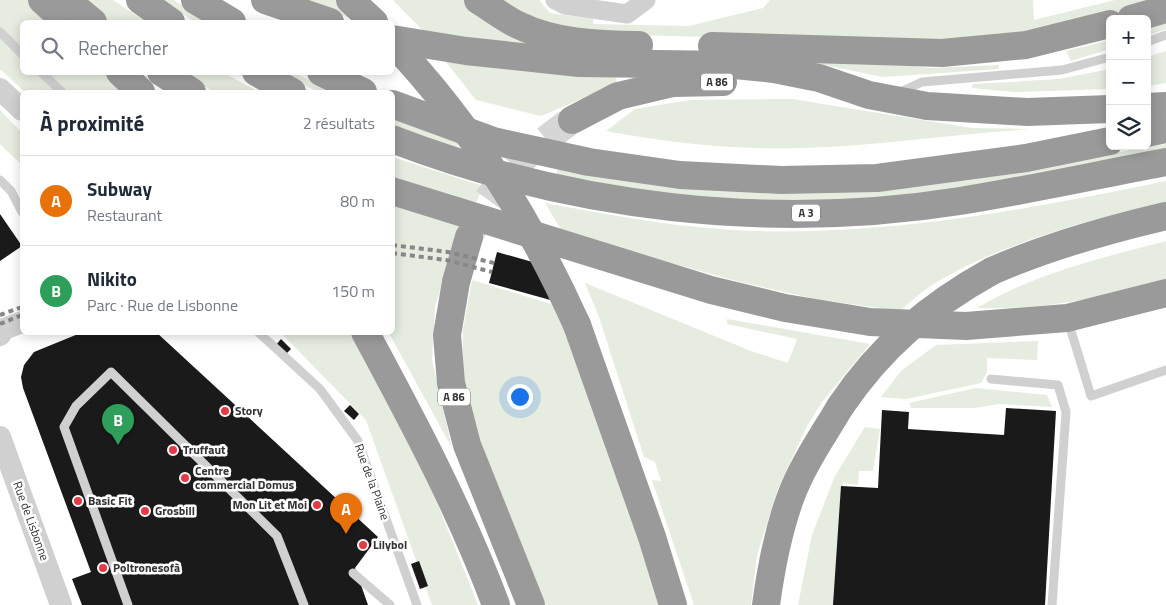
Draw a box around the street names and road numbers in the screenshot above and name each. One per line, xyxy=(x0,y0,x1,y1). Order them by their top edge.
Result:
road number: A 86 xyxy=(701,74,733,90)
road number: A 3 xyxy=(792,204,820,222)
road number: A 86 xyxy=(438,388,470,406)
street label: Rue de la Plaine xyxy=(350,441,395,523)
street label: Rue de Lisbonne xyxy=(8,479,55,563)

